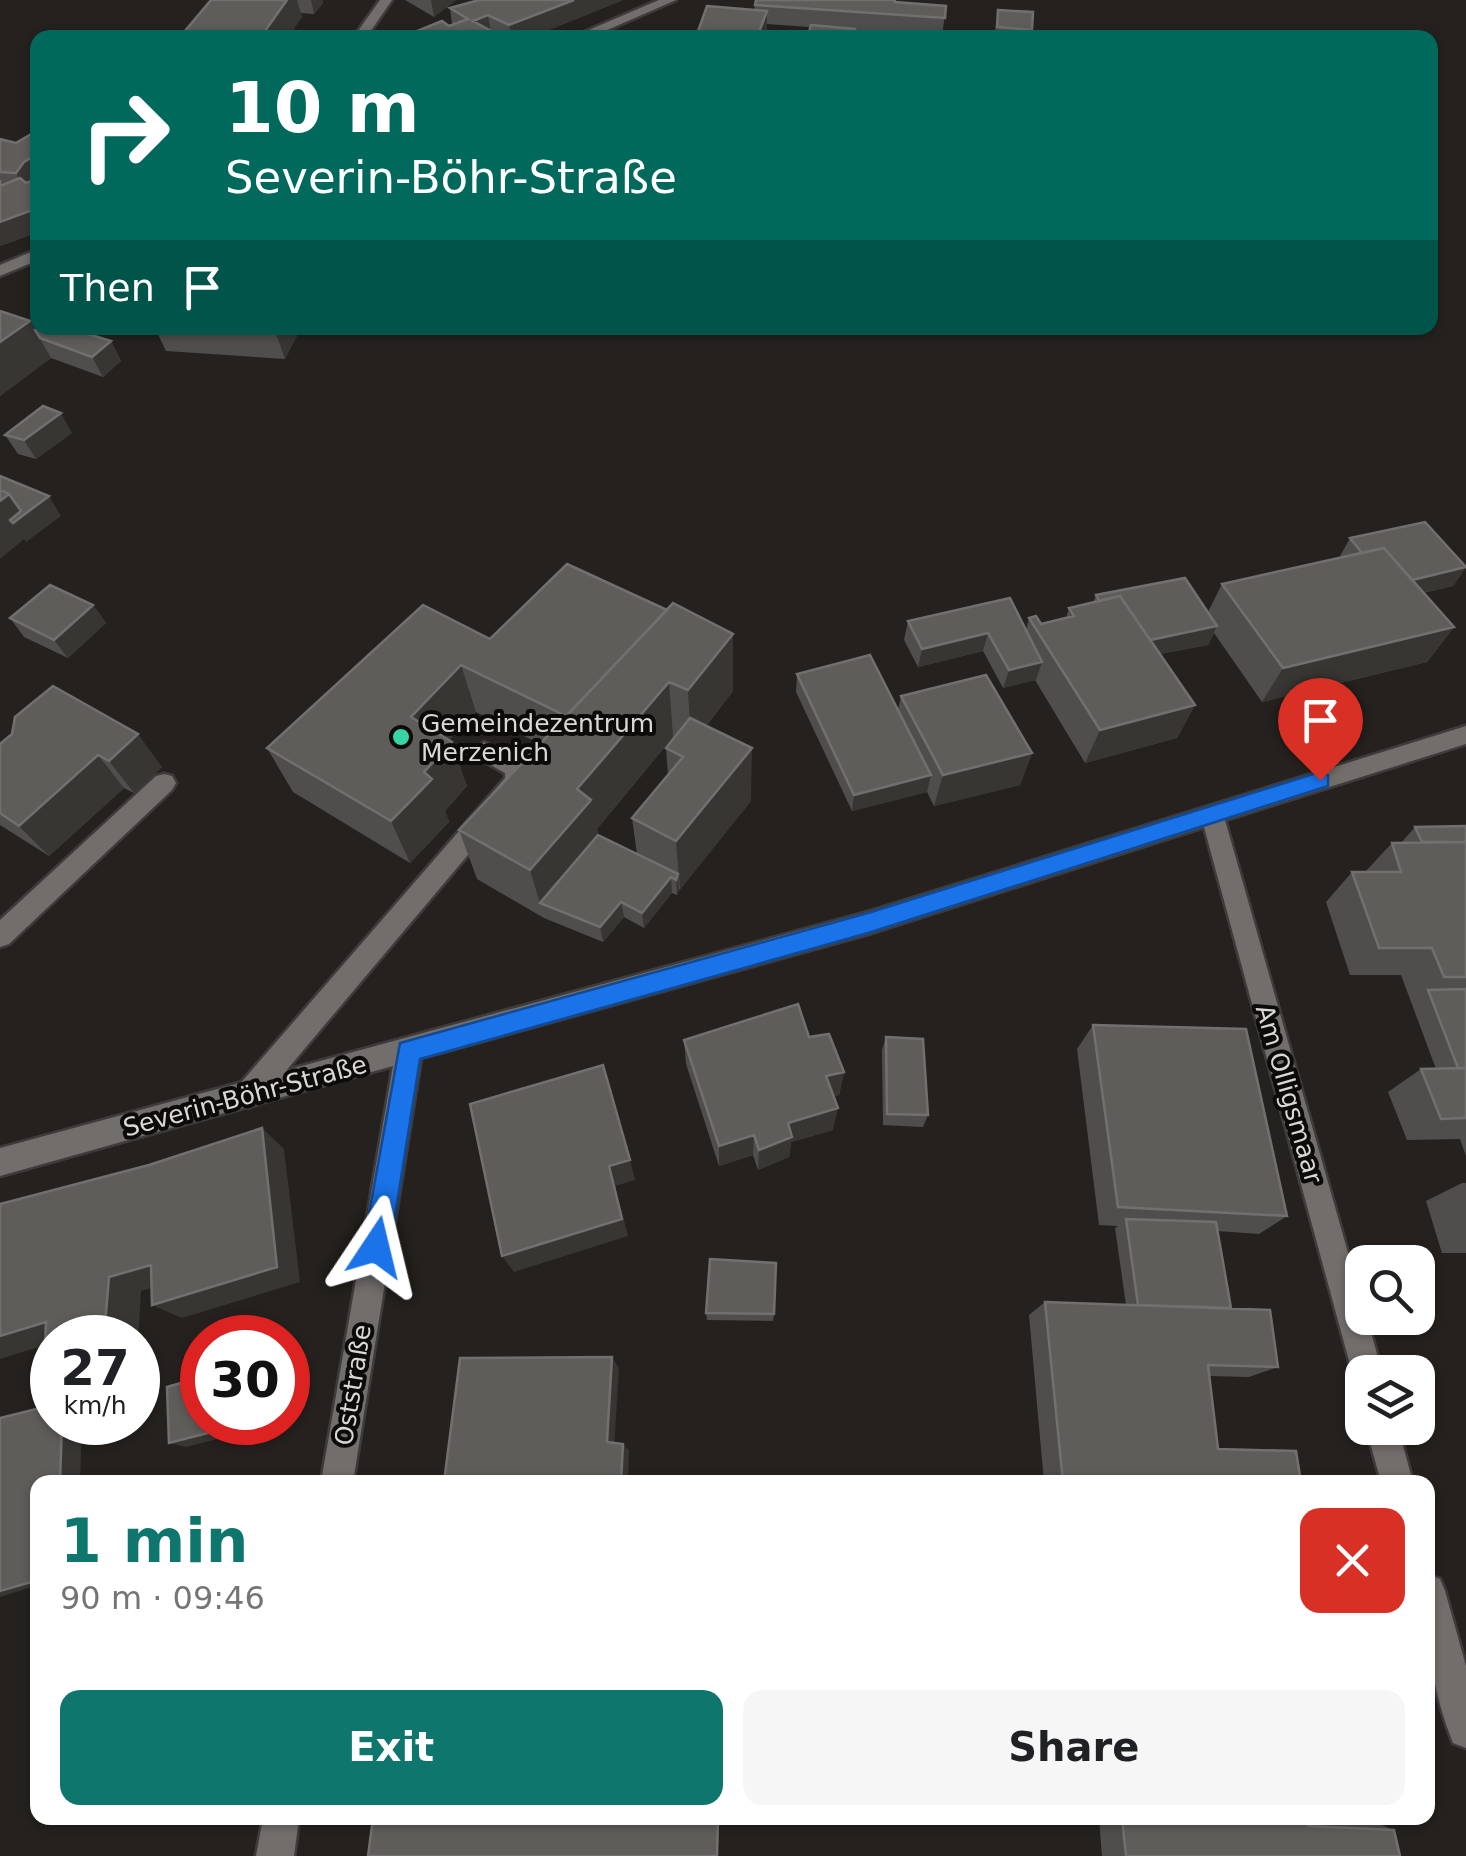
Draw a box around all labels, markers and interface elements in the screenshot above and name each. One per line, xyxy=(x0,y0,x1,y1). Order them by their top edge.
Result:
text: 10 m xyxy=(225,67,420,149)
icon: right xyxy=(60,70,190,200)
text: Severin-Böhr-Straße xyxy=(225,151,677,204)
icon: arrive xyxy=(175,260,230,315)
text: Then xyxy=(60,266,155,310)
pin xyxy=(1278,678,1363,781)
icon: arrive xyxy=(1293,693,1348,748)
place label: Gemeindezentrum Merzenich xyxy=(421,709,654,767)
marker: Gemeindezentrum Merzenich xyxy=(390,726,412,748)
street label: Am Olligsmaar xyxy=(1250,1002,1329,1187)
street label: Severin-Böhr-Straße xyxy=(120,1050,370,1142)
position arrow xyxy=(324,1195,428,1299)
map controls xyxy=(1345,1245,1435,1445)
button: search xyxy=(1345,1245,1435,1335)
speed limit sign: 30 xyxy=(180,1315,310,1445)
street label: Oststraße xyxy=(329,1322,377,1448)
text: 27 xyxy=(60,1339,130,1397)
button: layers xyxy=(1345,1355,1435,1445)
text: km/h xyxy=(63,1391,127,1420)
text: 1 min xyxy=(60,1506,248,1576)
button: close xyxy=(1300,1508,1405,1613)
text: 90 m · 09:46 xyxy=(60,1579,265,1617)
button: Exit xyxy=(60,1690,723,1805)
button: Share xyxy=(743,1690,1405,1805)

